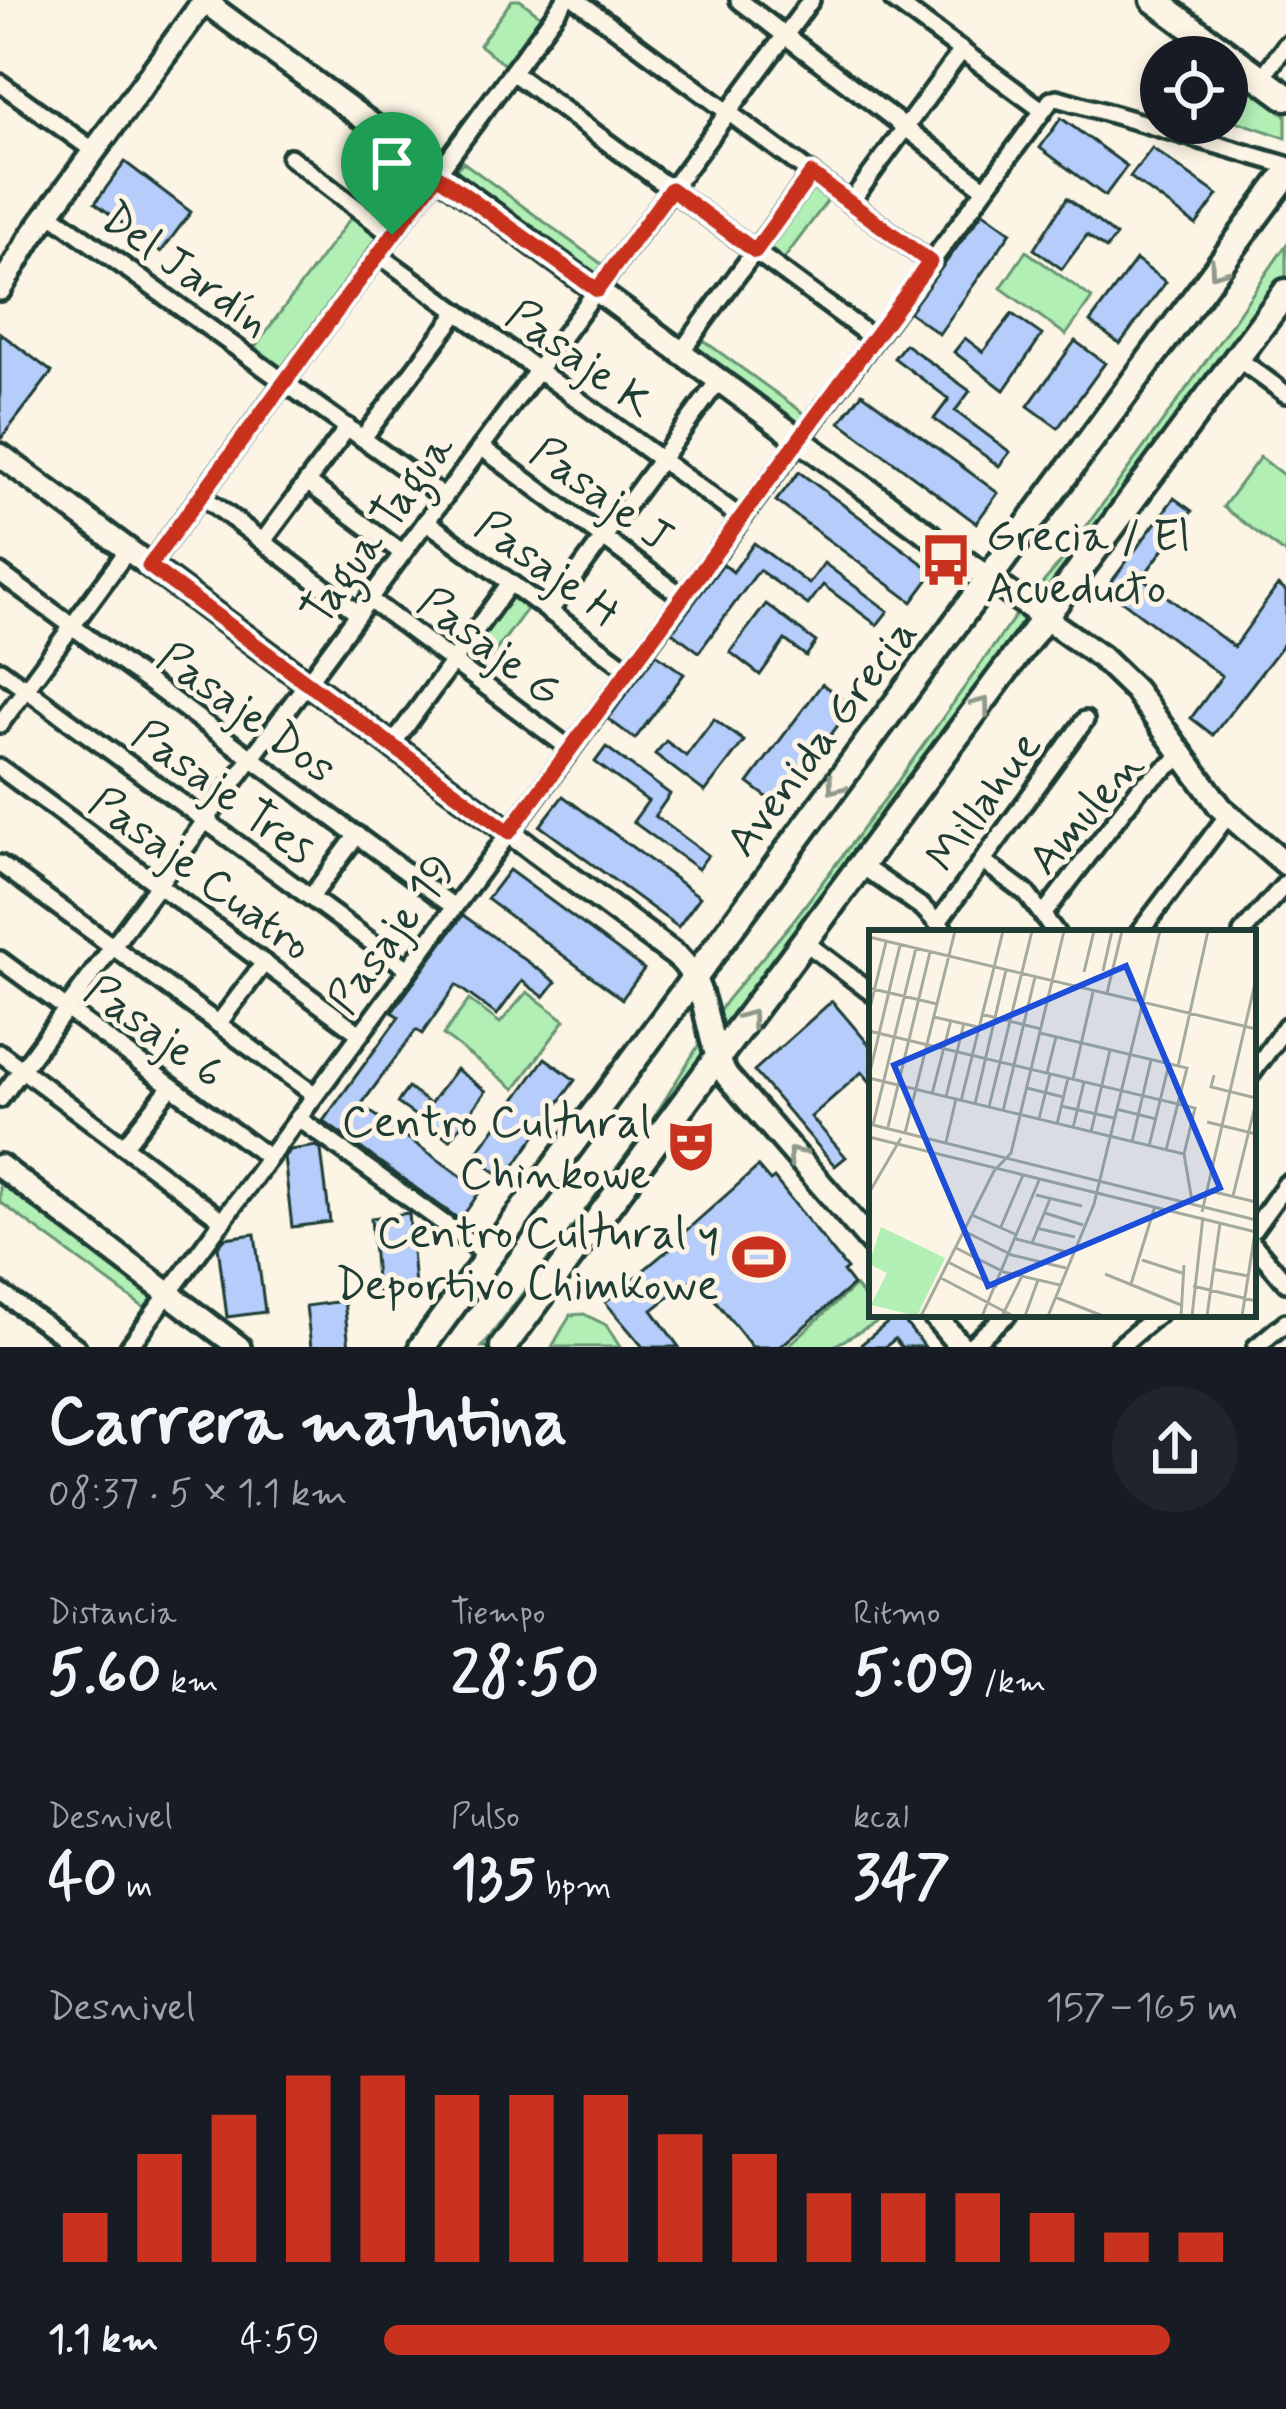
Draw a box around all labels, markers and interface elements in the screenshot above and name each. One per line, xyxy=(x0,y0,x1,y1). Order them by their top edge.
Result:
map controls xyxy=(1140,36,1248,144)
button: locate xyxy=(1140,36,1248,144)
pin xyxy=(341,112,443,235)
icon: arrive xyxy=(359,130,425,196)
street label: Del Jardín xyxy=(88,189,282,352)
one-way arrow xyxy=(1209,257,1231,278)
street label: Pasaje K xyxy=(493,286,665,433)
street label: Tagua Tagua xyxy=(289,421,474,641)
street label: Pasaje J xyxy=(518,424,684,568)
street label: Pasaje H xyxy=(462,497,631,643)
place label: Grecia / El Acueducto xyxy=(986,508,1190,619)
bus stop icon: Grecia / El Acueducto xyxy=(917,531,975,589)
street label: Pasaje G xyxy=(405,574,573,721)
street label: Avenida Grecia xyxy=(714,607,932,870)
street label: Pasaje Dos xyxy=(145,629,347,799)
one-way arrow xyxy=(968,697,989,719)
street label: Pasaje Tres xyxy=(120,707,326,879)
street label: Millahue xyxy=(914,720,1056,884)
street label: Amulen xyxy=(1016,738,1158,889)
one-way arrow xyxy=(828,773,850,794)
street label: Pasaje Cuatro xyxy=(77,774,323,976)
street label: Pasaje 19 xyxy=(315,843,471,1027)
inset map xyxy=(869,930,1256,1317)
street label: Pasaje 6 xyxy=(72,962,236,1104)
one-way arrow xyxy=(735,1010,757,1031)
place label: Centro Cultural Chinkowe xyxy=(342,1094,651,1205)
theatre icon: Centro Cultural Chinkowe xyxy=(662,1117,720,1175)
one-way arrow xyxy=(788,1147,809,1169)
place label: Centro Cultural y Deportivo Chimkowe xyxy=(336,1205,719,1316)
sports icon: Centro Cultural y Deportivo Chimkowe xyxy=(730,1228,788,1286)
text: Carrera matutina xyxy=(48,1381,568,1467)
button: share xyxy=(1112,1386,1238,1512)
text: 08:37 · 5 × 1.1 km xyxy=(48,1469,348,1520)
text: Distancia xyxy=(48,1592,177,1636)
text: Tiempo xyxy=(451,1592,546,1636)
text: Ritmo xyxy=(853,1592,940,1636)
text: 5.60 xyxy=(48,1636,162,1715)
text: 28:50 xyxy=(451,1636,599,1715)
text: 5:09 xyxy=(853,1636,975,1715)
text: km xyxy=(162,1661,219,1705)
text: /km xyxy=(975,1661,1046,1705)
text: Desnivel xyxy=(48,1796,173,1840)
text: Pulso xyxy=(451,1796,520,1840)
text: kcal xyxy=(853,1796,909,1840)
text: 40 xyxy=(48,1840,117,1919)
text: 135 xyxy=(451,1840,536,1919)
text: 347 xyxy=(853,1840,950,1919)
text: m xyxy=(117,1865,152,1909)
text: bpm xyxy=(536,1865,612,1909)
text: Desnivel xyxy=(48,1983,195,2034)
text: 157–165 m xyxy=(1046,1983,1238,2034)
text: 1.1 km xyxy=(48,2315,158,2366)
text: 4:59 xyxy=(240,2315,320,2366)

